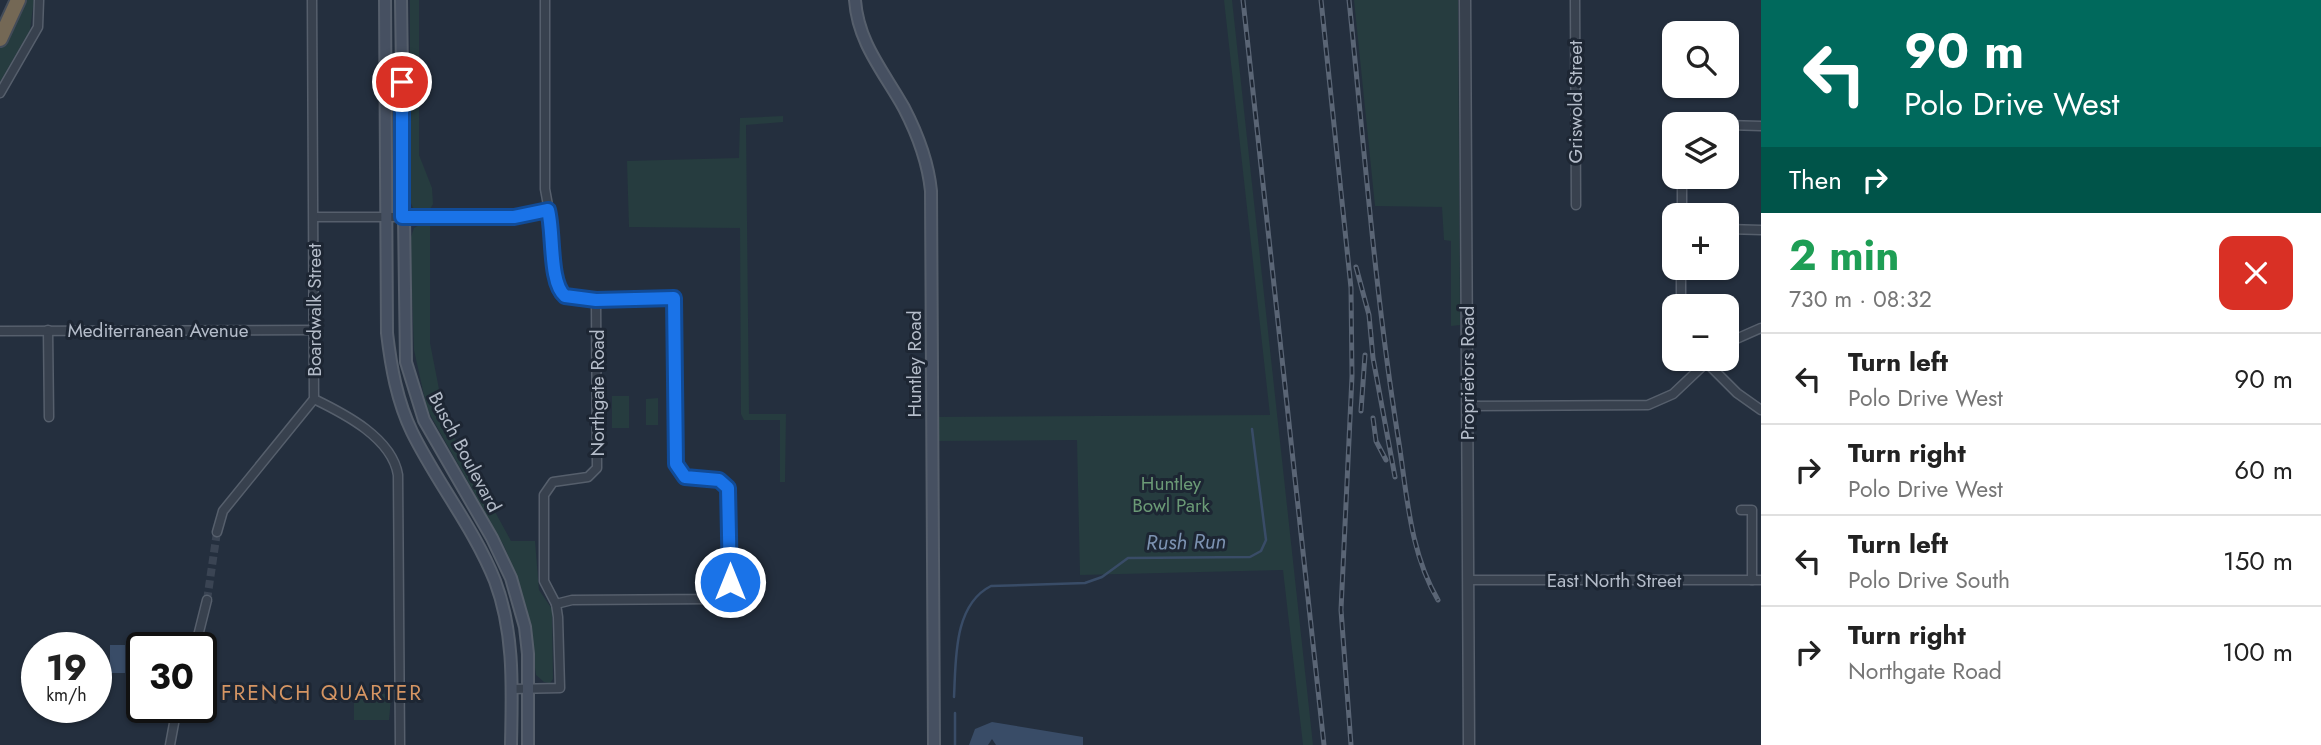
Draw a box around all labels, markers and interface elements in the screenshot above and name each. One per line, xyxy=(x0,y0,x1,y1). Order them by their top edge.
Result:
text: 90 m xyxy=(1904,16,2024,86)
map controls xyxy=(1662,21,1739,371)
button: search xyxy=(1662,21,1739,98)
icon: left xyxy=(1789,28,1880,119)
street label: Griswold Street xyxy=(1562,40,1589,164)
pin xyxy=(372,52,432,112)
icon: arrive xyxy=(383,63,421,101)
text: Polo Drive West xyxy=(1904,81,2119,127)
button: layers xyxy=(1662,112,1739,189)
text: Then xyxy=(1789,161,1842,199)
icon: right xyxy=(1856,161,1894,199)
button: + xyxy=(1662,203,1739,280)
text: 2 min xyxy=(1789,225,1899,286)
button: close xyxy=(2219,236,2293,310)
street label: Boardwalk Street xyxy=(301,243,328,377)
text: 730 m · 08:32 xyxy=(1789,282,1932,316)
button: − xyxy=(1662,294,1739,371)
street label: Proprietors Road xyxy=(1454,306,1481,440)
street label: Huntley Road xyxy=(901,310,928,418)
street label: Mediterranean Avenue xyxy=(67,317,249,344)
street label: Northgate Road xyxy=(584,329,611,457)
text: Turn left xyxy=(1848,343,1948,381)
icon: left xyxy=(1789,360,1827,398)
text: 90 m xyxy=(2234,360,2293,398)
text: Polo Drive West xyxy=(1848,381,2003,415)
street label: Busch Boulevard xyxy=(422,387,508,517)
text: Turn right xyxy=(1848,434,1966,472)
icon: right xyxy=(1789,451,1827,489)
text: 60 m xyxy=(2234,451,2293,489)
park label: Huntley Bowl Park xyxy=(1132,470,1210,519)
text: Polo Drive West xyxy=(1848,472,2003,506)
text: Turn left xyxy=(1848,525,1948,563)
water label: Rush Run xyxy=(1146,526,1226,558)
icon: left xyxy=(1789,542,1827,580)
text: 150 m xyxy=(2223,542,2293,580)
position arrow xyxy=(693,545,767,619)
text: Polo Drive South xyxy=(1848,563,2010,597)
street label: East North Street xyxy=(1547,567,1682,594)
text: Turn right xyxy=(1848,616,1966,654)
speed limit sign: 30 xyxy=(126,632,217,723)
icon: right xyxy=(1789,633,1827,671)
text: 100 m xyxy=(2222,633,2293,671)
text: 19 xyxy=(46,643,87,693)
text: Northgate Road xyxy=(1848,654,2002,688)
district label: FRENCH QUARTER xyxy=(221,678,423,708)
text: km/h xyxy=(46,682,87,708)

